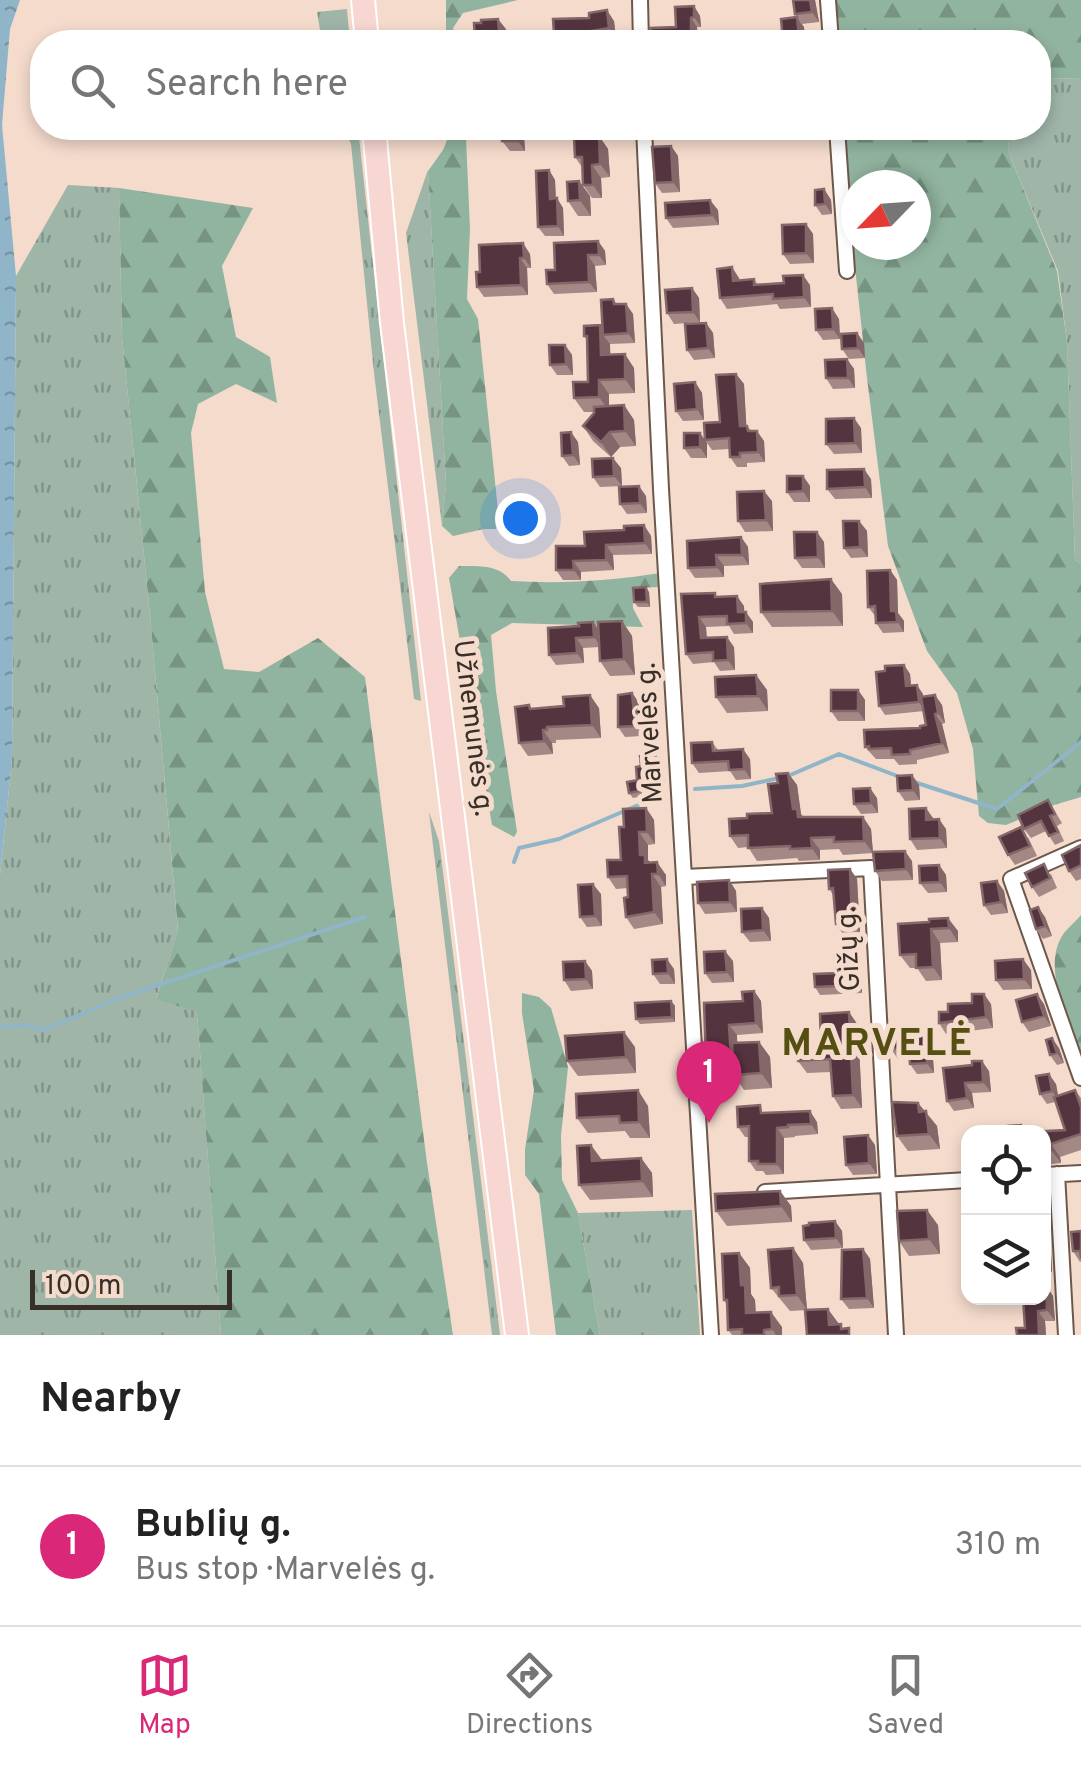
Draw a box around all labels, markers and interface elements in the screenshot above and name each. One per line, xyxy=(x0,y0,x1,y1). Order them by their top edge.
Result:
search box xyxy=(30,30,1051,140)
icon: search xyxy=(65,58,120,113)
text: Search here xyxy=(145,61,348,110)
north arrow xyxy=(841,170,931,260)
your location xyxy=(495,493,546,544)
street label: Užnemunės g. xyxy=(443,638,501,818)
street label: Marvelės g. xyxy=(629,662,673,804)
street label: Gižų g. xyxy=(830,906,870,992)
district label: MARVELĖ xyxy=(781,1020,975,1070)
pin: 1 xyxy=(676,1040,742,1123)
map controls xyxy=(961,1125,1051,1305)
button: locate xyxy=(961,1125,1051,1215)
button: layers xyxy=(961,1215,1051,1305)
scale bar xyxy=(30,1265,232,1310)
text: 100 m xyxy=(45,1269,121,1305)
text: Nearby xyxy=(40,1374,182,1427)
text: Bublių g. xyxy=(135,1502,291,1551)
text: 1 xyxy=(66,1526,79,1566)
text: 310 m xyxy=(955,1526,1041,1566)
text: Bus stop · Marvelės g. xyxy=(135,1551,435,1591)
tab: Map xyxy=(137,1648,192,1744)
tab: Directions xyxy=(466,1648,593,1744)
tab: Saved xyxy=(867,1648,944,1744)

